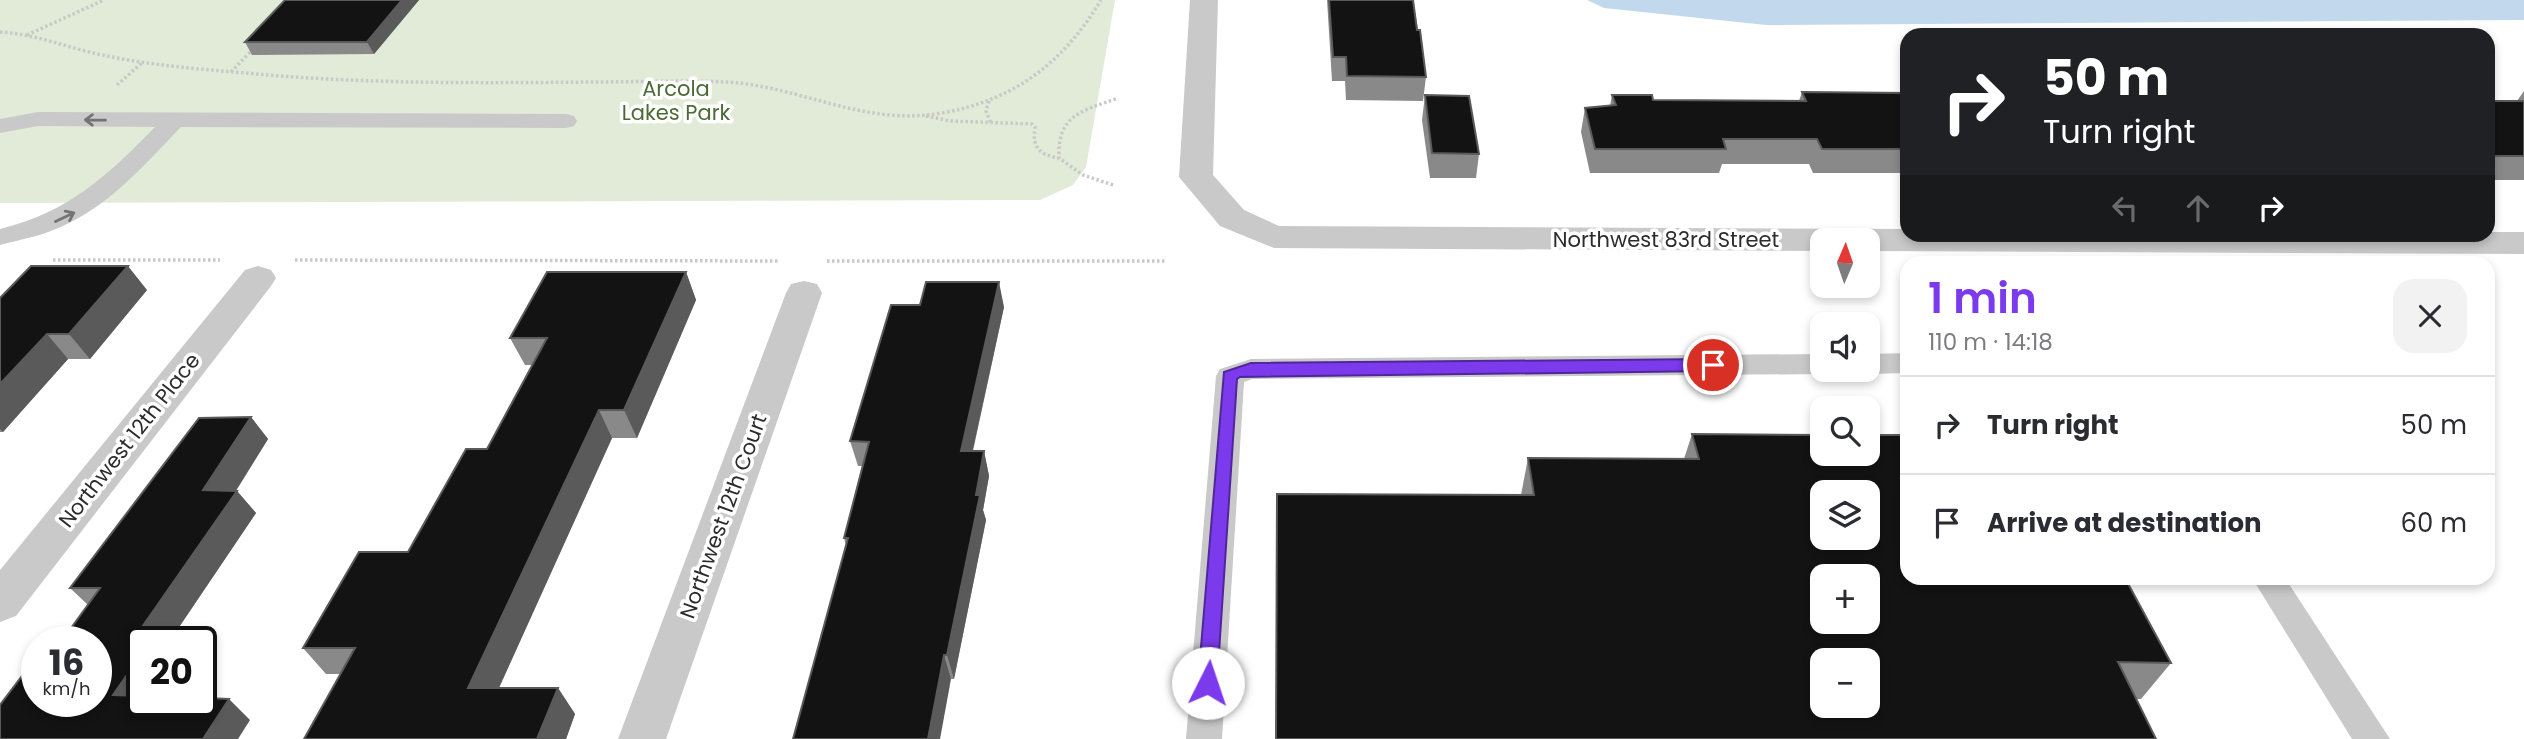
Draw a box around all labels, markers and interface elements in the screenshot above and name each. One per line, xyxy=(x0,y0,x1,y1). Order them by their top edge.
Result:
text: 50 m xyxy=(2043,44,2169,112)
icon: right xyxy=(1928,56,2019,147)
park label: Arcola Lakes Park xyxy=(622,74,731,127)
text: Turn right xyxy=(2043,109,2195,154)
one-way arrow xyxy=(84,113,107,126)
icon: left xyxy=(2106,189,2144,227)
icon: ahead xyxy=(2179,189,2217,227)
icon: right xyxy=(2252,189,2290,227)
one-way arrow xyxy=(54,209,75,223)
street label: Northwest 83rd Street xyxy=(1553,225,1779,254)
north arrow xyxy=(1810,228,1880,298)
map controls xyxy=(1810,228,1880,718)
text: 1 min xyxy=(1928,269,2037,328)
button: close xyxy=(2393,279,2467,353)
button: sound xyxy=(1810,312,1880,382)
text: 110 m · 14:18 xyxy=(1928,326,2053,358)
pin xyxy=(1683,335,1743,395)
icon: arrive xyxy=(1694,346,1732,384)
street label: Northwest 12th Place xyxy=(52,347,206,533)
button: search xyxy=(1810,396,1880,466)
icon: right xyxy=(1928,406,1966,444)
text: Turn right xyxy=(1987,407,2119,443)
text: 50 m xyxy=(2401,407,2467,443)
street label: Northwest 12th Court xyxy=(672,410,774,622)
button: layers xyxy=(1810,480,1880,550)
icon: arrive xyxy=(1928,504,1966,542)
text: Arrive at destination xyxy=(1987,505,2262,541)
text: 60 m xyxy=(2400,505,2467,541)
button: + xyxy=(1810,564,1880,634)
speed limit sign: 20 xyxy=(126,626,217,717)
text: 16 xyxy=(49,638,84,687)
position arrow xyxy=(1171,646,1245,720)
button: − xyxy=(1810,648,1880,718)
text: km/h xyxy=(43,676,90,701)

